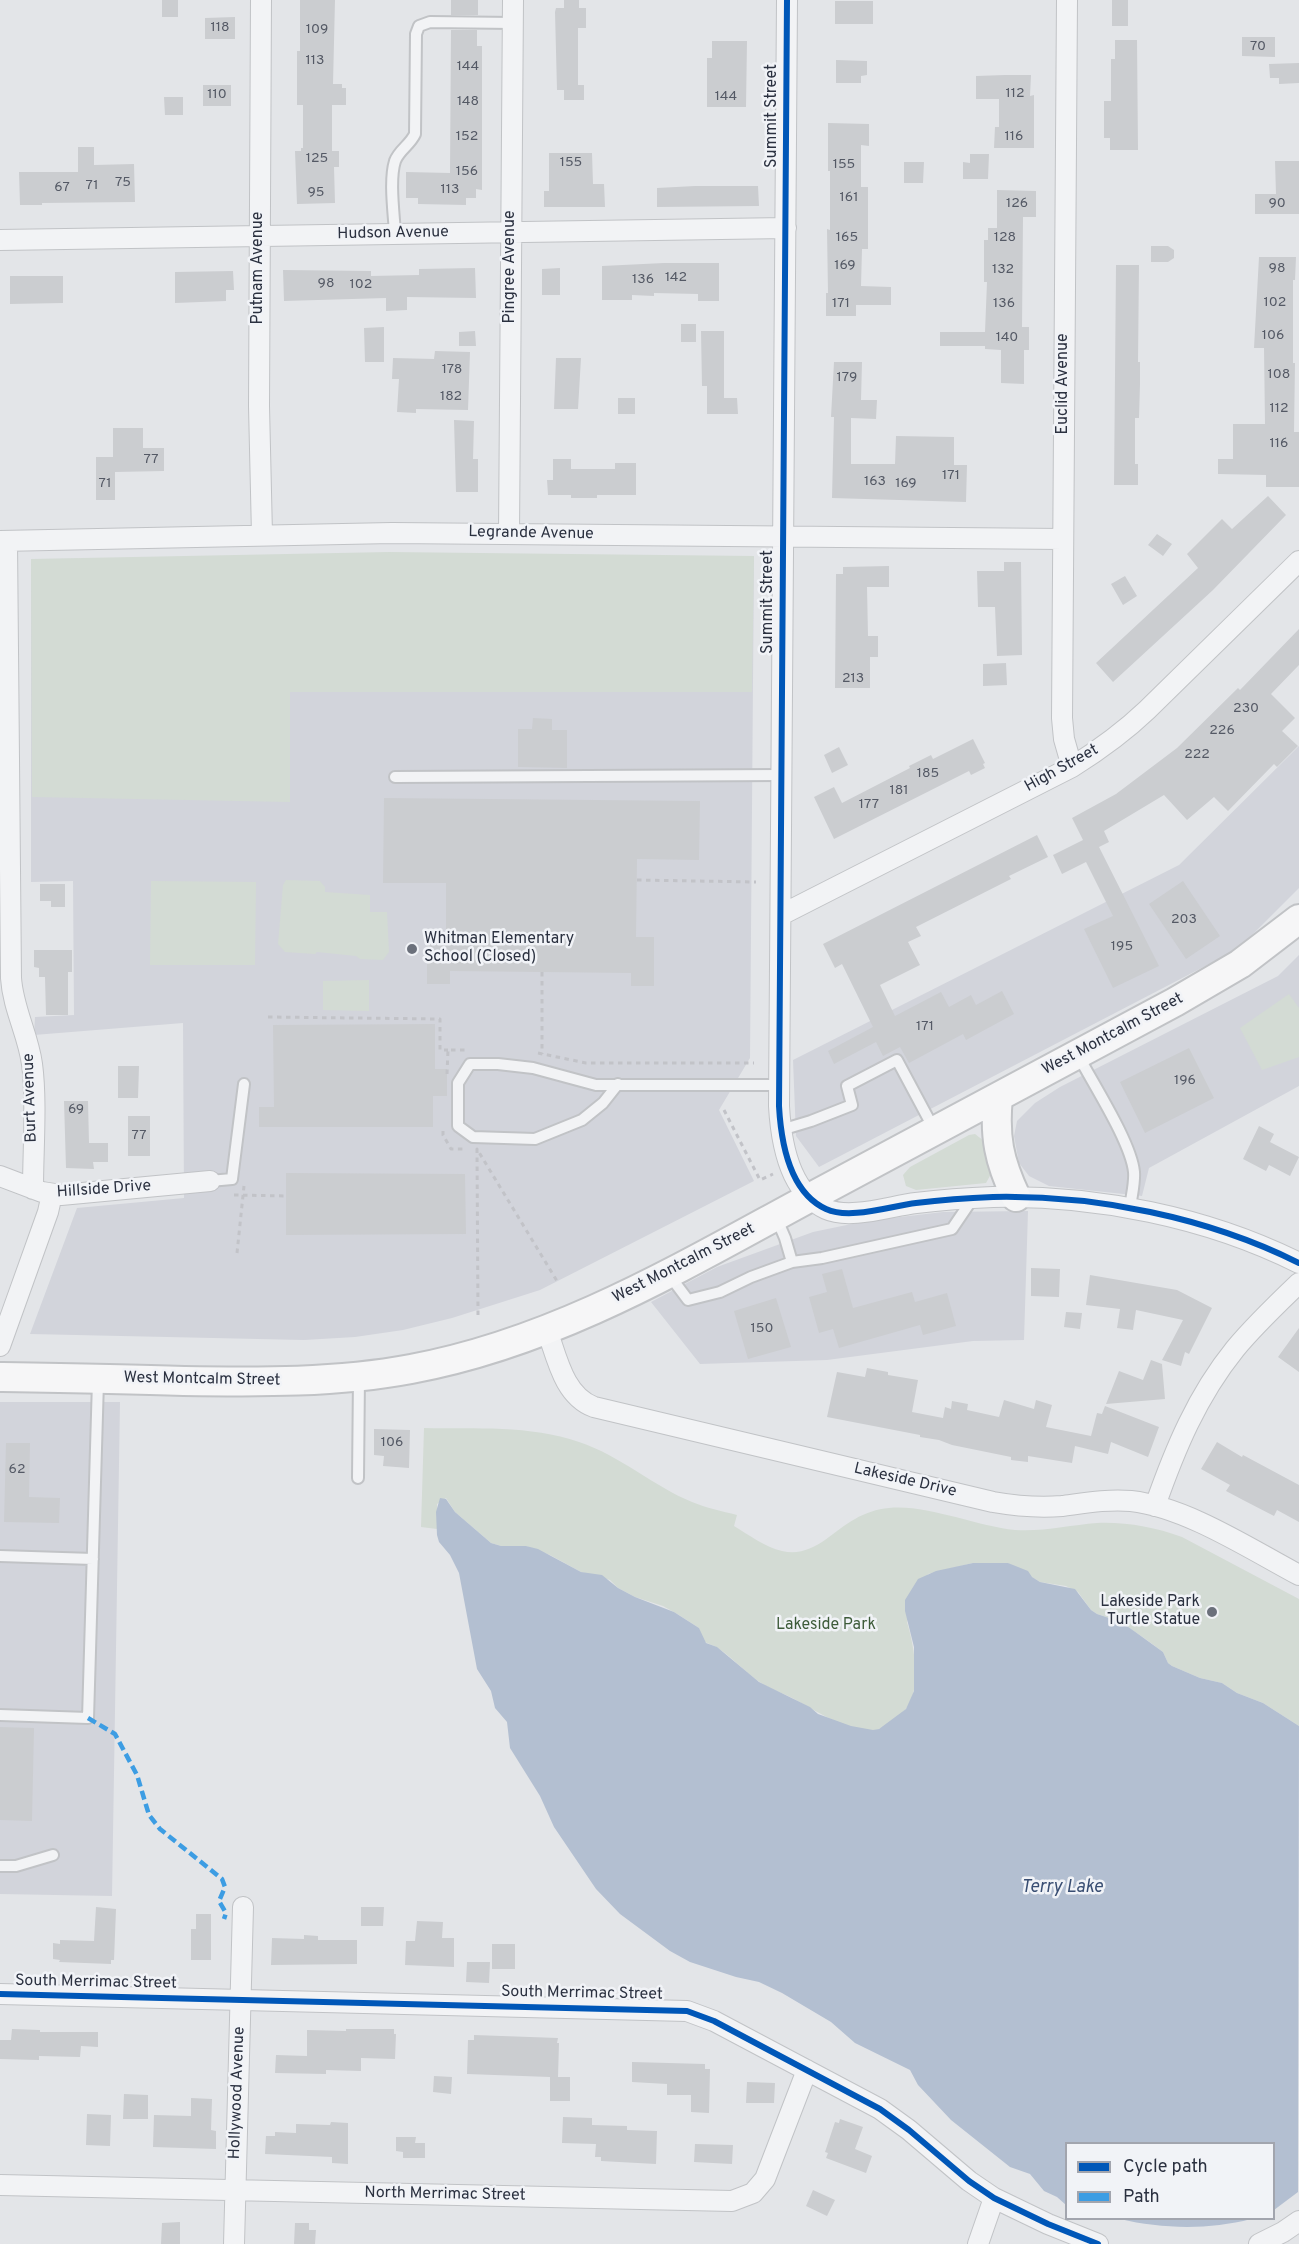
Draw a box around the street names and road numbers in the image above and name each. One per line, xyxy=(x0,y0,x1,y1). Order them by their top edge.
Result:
street label: Summit Street xyxy=(763,64,783,168)
street label: Pingree Avenue xyxy=(501,210,521,324)
street label: Putnam Avenue xyxy=(249,212,269,324)
street label: Hudson Avenue xyxy=(337,223,449,245)
street label: Euclid Avenue xyxy=(1054,333,1074,435)
street label: Legrande Avenue xyxy=(468,523,594,545)
street label: Summit Street xyxy=(759,550,779,654)
street label: High Street xyxy=(1022,741,1102,797)
street label: West Montcalm Street xyxy=(1039,990,1187,1080)
street label: Burt Avenue xyxy=(20,1053,42,1143)
street label: Hillside Drive xyxy=(56,1177,152,1203)
street label: West Montcalm Street xyxy=(610,1220,758,1308)
street label: West Montcalm Street xyxy=(123,1369,281,1391)
street label: Lakeside Drive xyxy=(852,1460,958,1502)
street label: South Merrimac Street xyxy=(15,1972,177,1994)
street label: South Merrimac Street xyxy=(501,1983,663,2005)
street label: Hollywood Avenue xyxy=(226,2026,250,2160)
street label: North Merrimac Street xyxy=(364,2184,526,2206)

